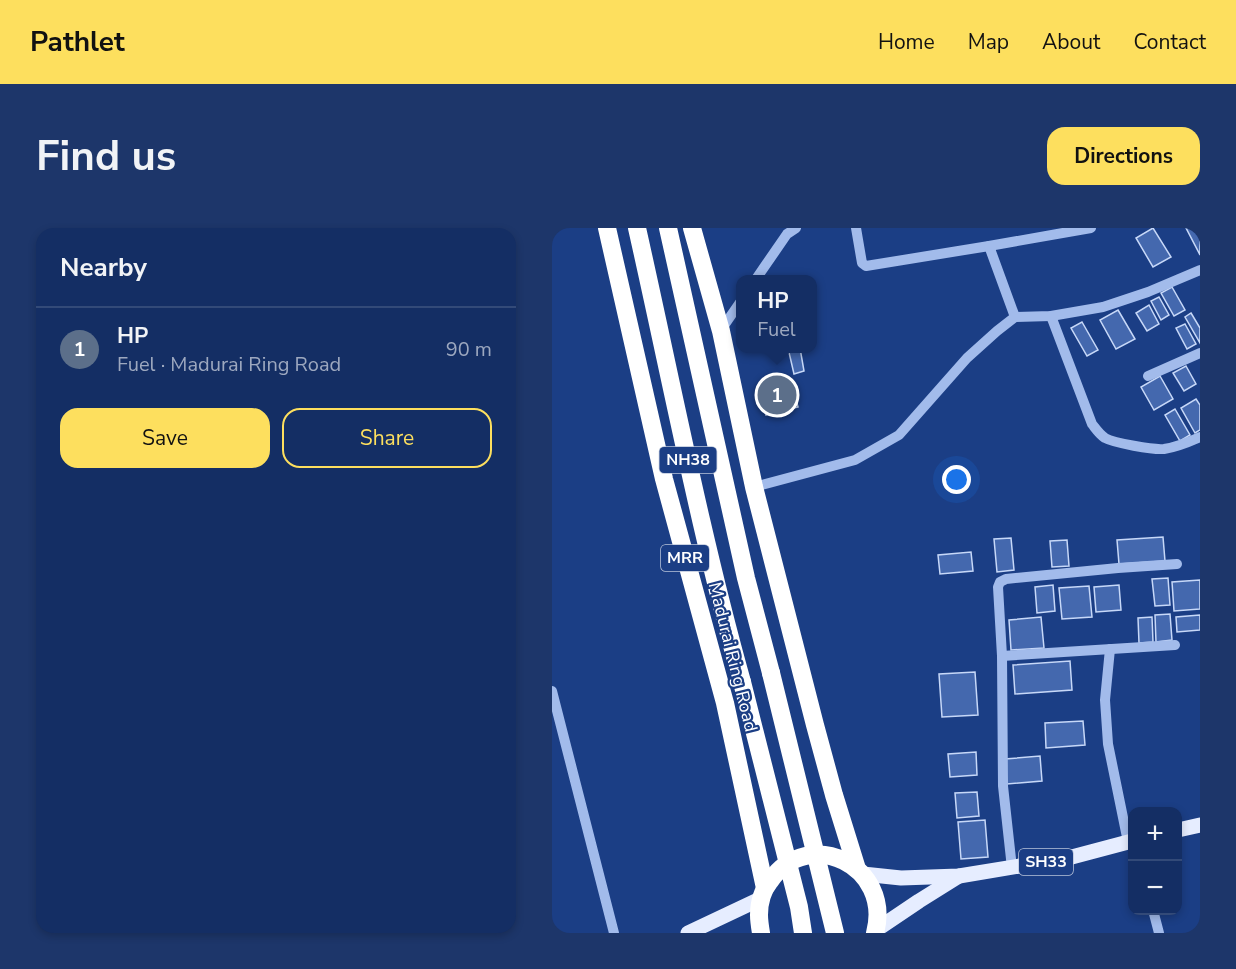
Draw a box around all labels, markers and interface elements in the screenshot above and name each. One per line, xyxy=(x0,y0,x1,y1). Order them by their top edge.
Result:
text: Pathlet xyxy=(30,23,125,61)
text: Home xyxy=(878,28,935,56)
text: Map xyxy=(968,28,1009,56)
text: About xyxy=(1042,28,1100,56)
text: Contact xyxy=(1133,28,1206,56)
button: Directions xyxy=(1047,127,1200,185)
text: Find us xyxy=(36,128,176,185)
text: Nearby xyxy=(60,250,147,285)
popup xyxy=(736,275,817,353)
text: HP xyxy=(757,286,789,316)
text: Fuel xyxy=(757,316,796,343)
text: HP xyxy=(117,321,148,351)
text: 1 xyxy=(74,336,86,363)
text: 90 m xyxy=(446,336,492,363)
text: Fuel · Madurai Ring Road xyxy=(117,351,341,378)
pin: 1 xyxy=(758,372,796,418)
button: Save xyxy=(60,408,270,468)
button: Share xyxy=(282,408,492,468)
road number: NH38 xyxy=(660,447,716,473)
your location xyxy=(942,465,971,494)
road number: MRR xyxy=(661,545,709,571)
street label: Madurai Ring Road xyxy=(703,580,763,734)
map controls xyxy=(1128,807,1182,915)
button: + xyxy=(1128,807,1182,861)
road number: SH33 xyxy=(1019,849,1073,875)
button: − xyxy=(1128,861,1182,915)

